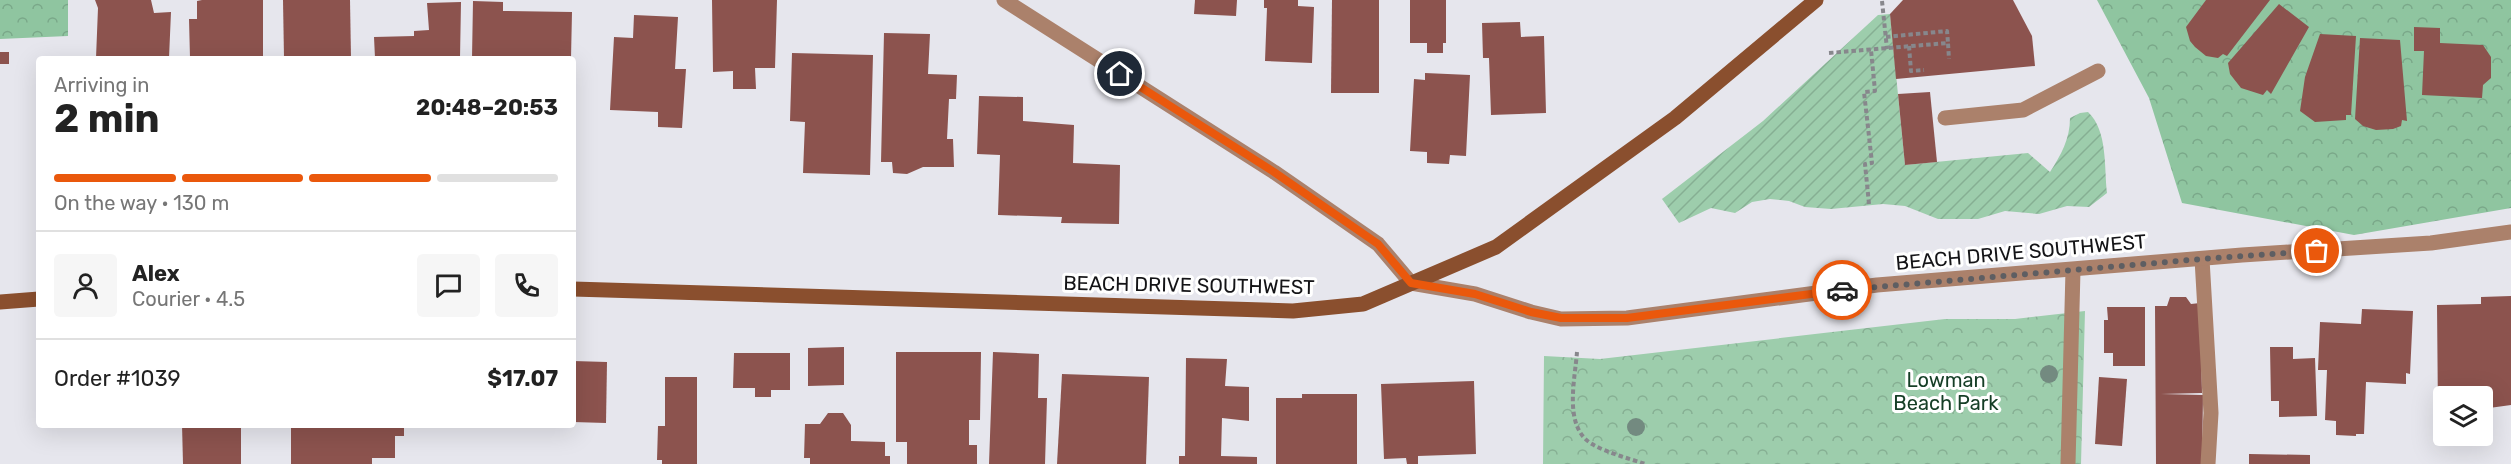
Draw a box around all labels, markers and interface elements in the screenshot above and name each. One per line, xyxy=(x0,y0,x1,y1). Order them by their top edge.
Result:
pin xyxy=(1094,48,1145,99)
icon: home xyxy=(1103,57,1136,90)
text: Arriving in xyxy=(54,73,149,97)
text: 20:48–20:53 xyxy=(416,94,558,121)
text: 2 min xyxy=(54,96,160,142)
text: On the way · 130 m xyxy=(54,191,229,215)
pin xyxy=(2291,225,2342,276)
street label: BEACH DRIVE SOUTHWEST xyxy=(1895,229,2148,275)
icon: bag xyxy=(2300,234,2333,267)
button: person xyxy=(54,254,117,317)
button: chat xyxy=(417,254,480,317)
button: phone xyxy=(495,254,558,317)
text: Alex xyxy=(132,260,180,287)
courier xyxy=(1812,260,1872,320)
street label: BEACH DRIVE SOUTHWEST xyxy=(1063,271,1315,299)
icon: car xyxy=(1826,274,1859,307)
text: Courier · 4.5 xyxy=(132,287,245,311)
text: Order #1039 xyxy=(54,365,181,392)
text: $17.07 xyxy=(487,365,558,392)
park label: Lowman Beach Park xyxy=(1893,368,1999,415)
map controls xyxy=(2433,386,2493,446)
button: layers xyxy=(2433,386,2493,446)

